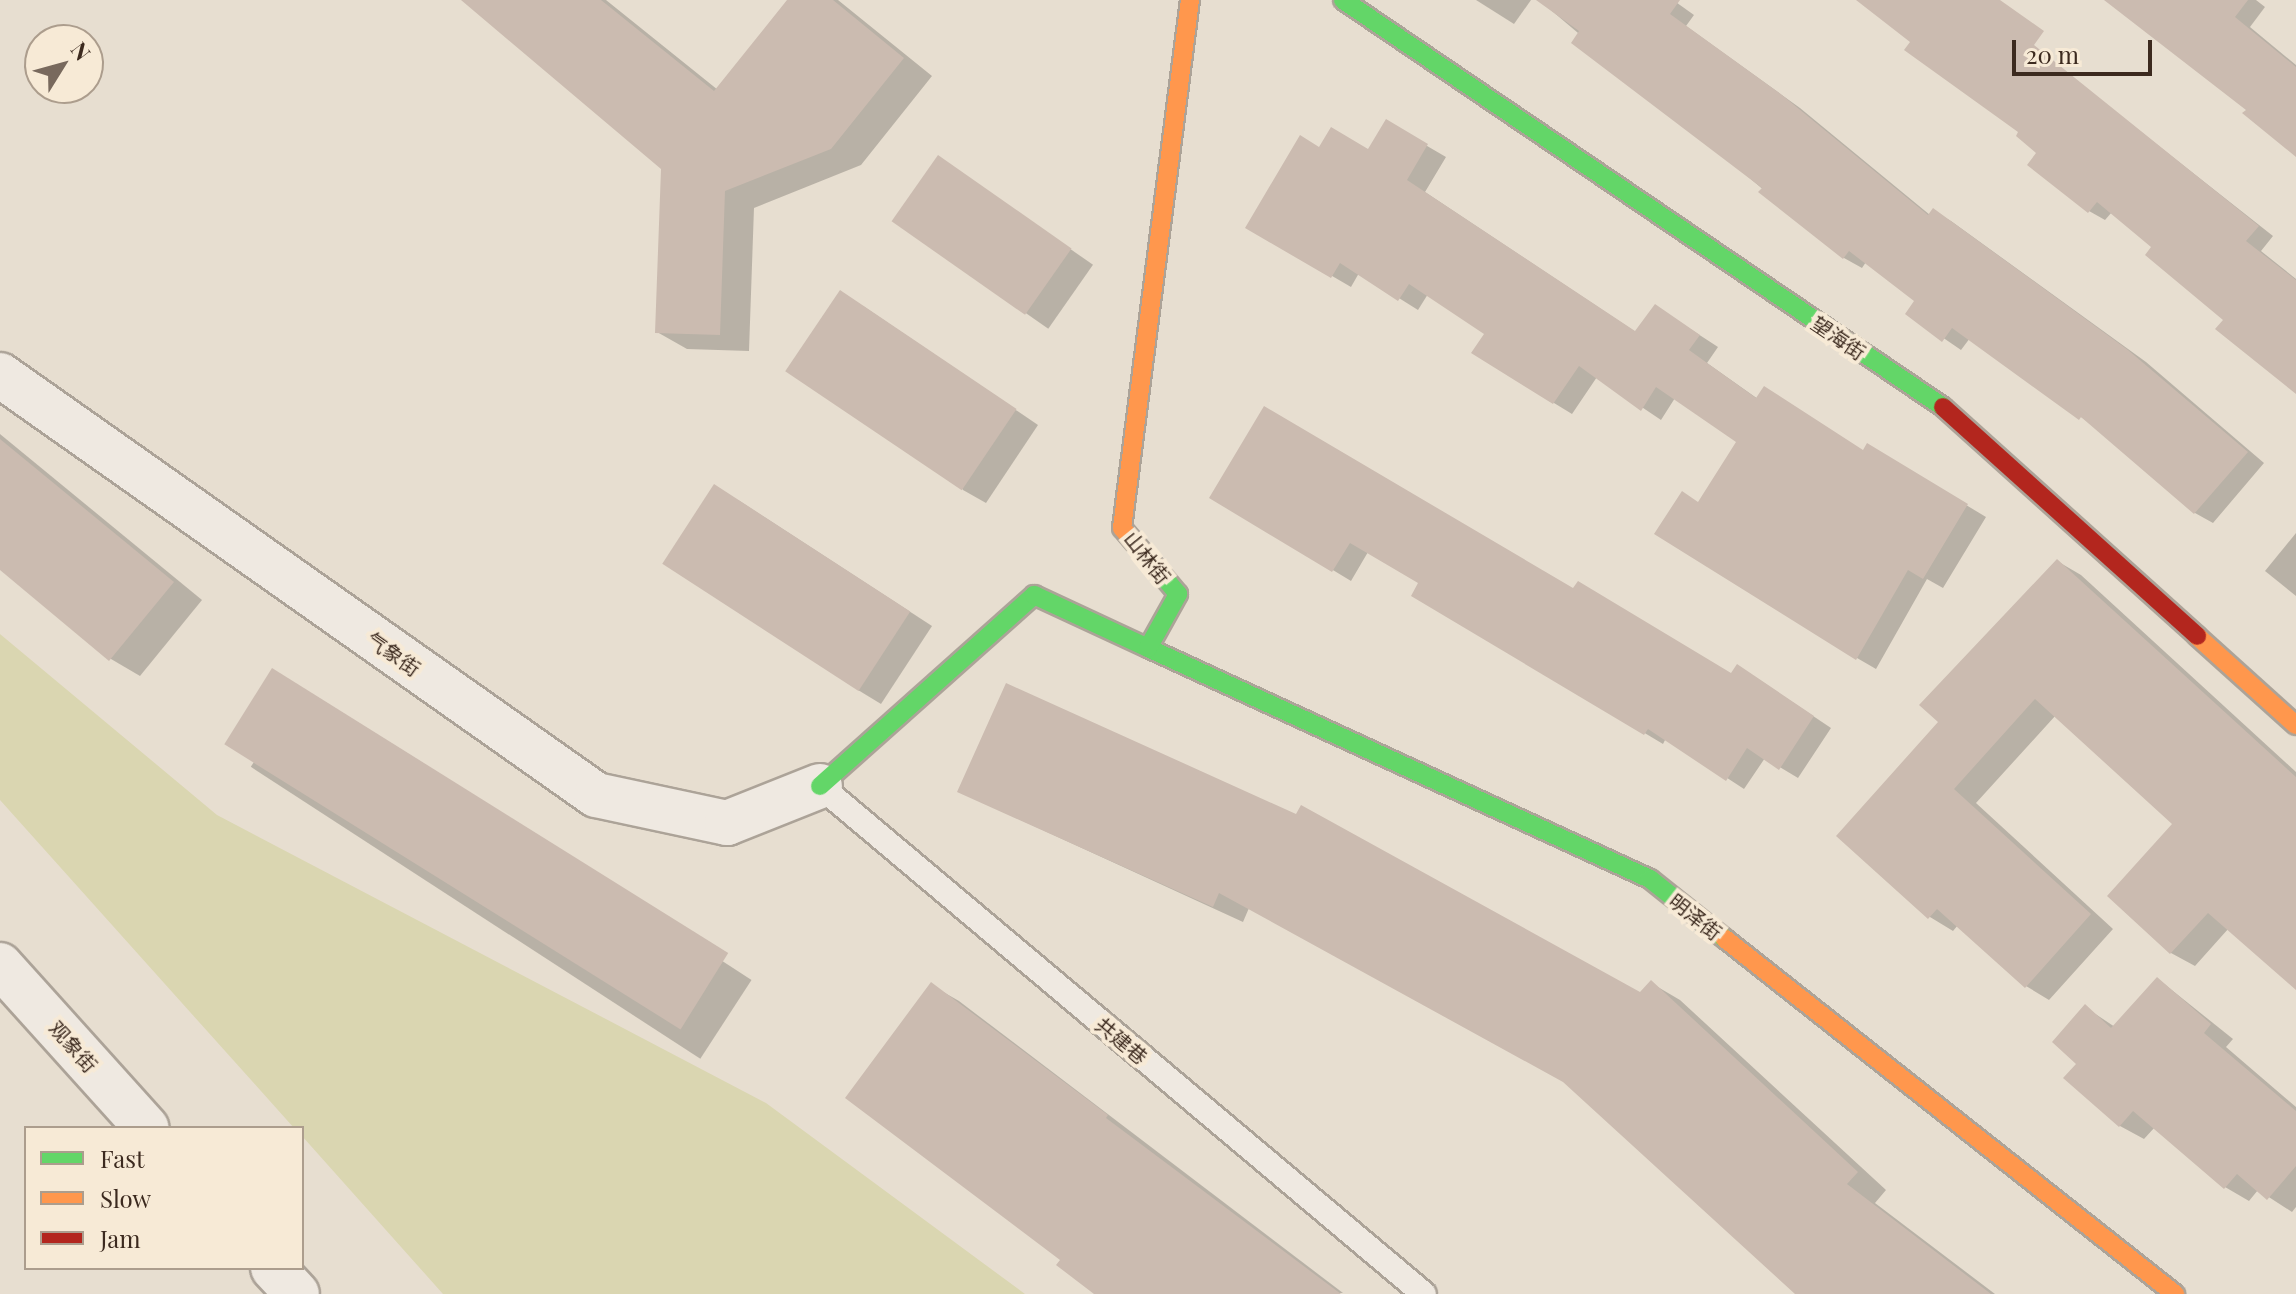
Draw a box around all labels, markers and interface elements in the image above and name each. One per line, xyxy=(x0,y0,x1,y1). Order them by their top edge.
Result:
north arrow xyxy=(24,24,104,104)
scale bar xyxy=(2016,24,2156,74)
text: N xyxy=(65,35,98,66)
text: 20 m xyxy=(2026,38,2079,70)
street label: 望海街 xyxy=(1807,310,1871,364)
street label: 山林街 xyxy=(1120,526,1176,588)
street label: 气象街 xyxy=(363,626,425,680)
street label: 明泽街 xyxy=(1665,888,1727,944)
street label: 共建巷 xyxy=(1091,1012,1153,1068)
street label: 观象街 xyxy=(45,1016,103,1076)
legend xyxy=(24,1126,304,1270)
text: Fast xyxy=(100,1142,145,1174)
text: Slow xyxy=(100,1182,151,1214)
text: Jam xyxy=(100,1222,141,1254)

